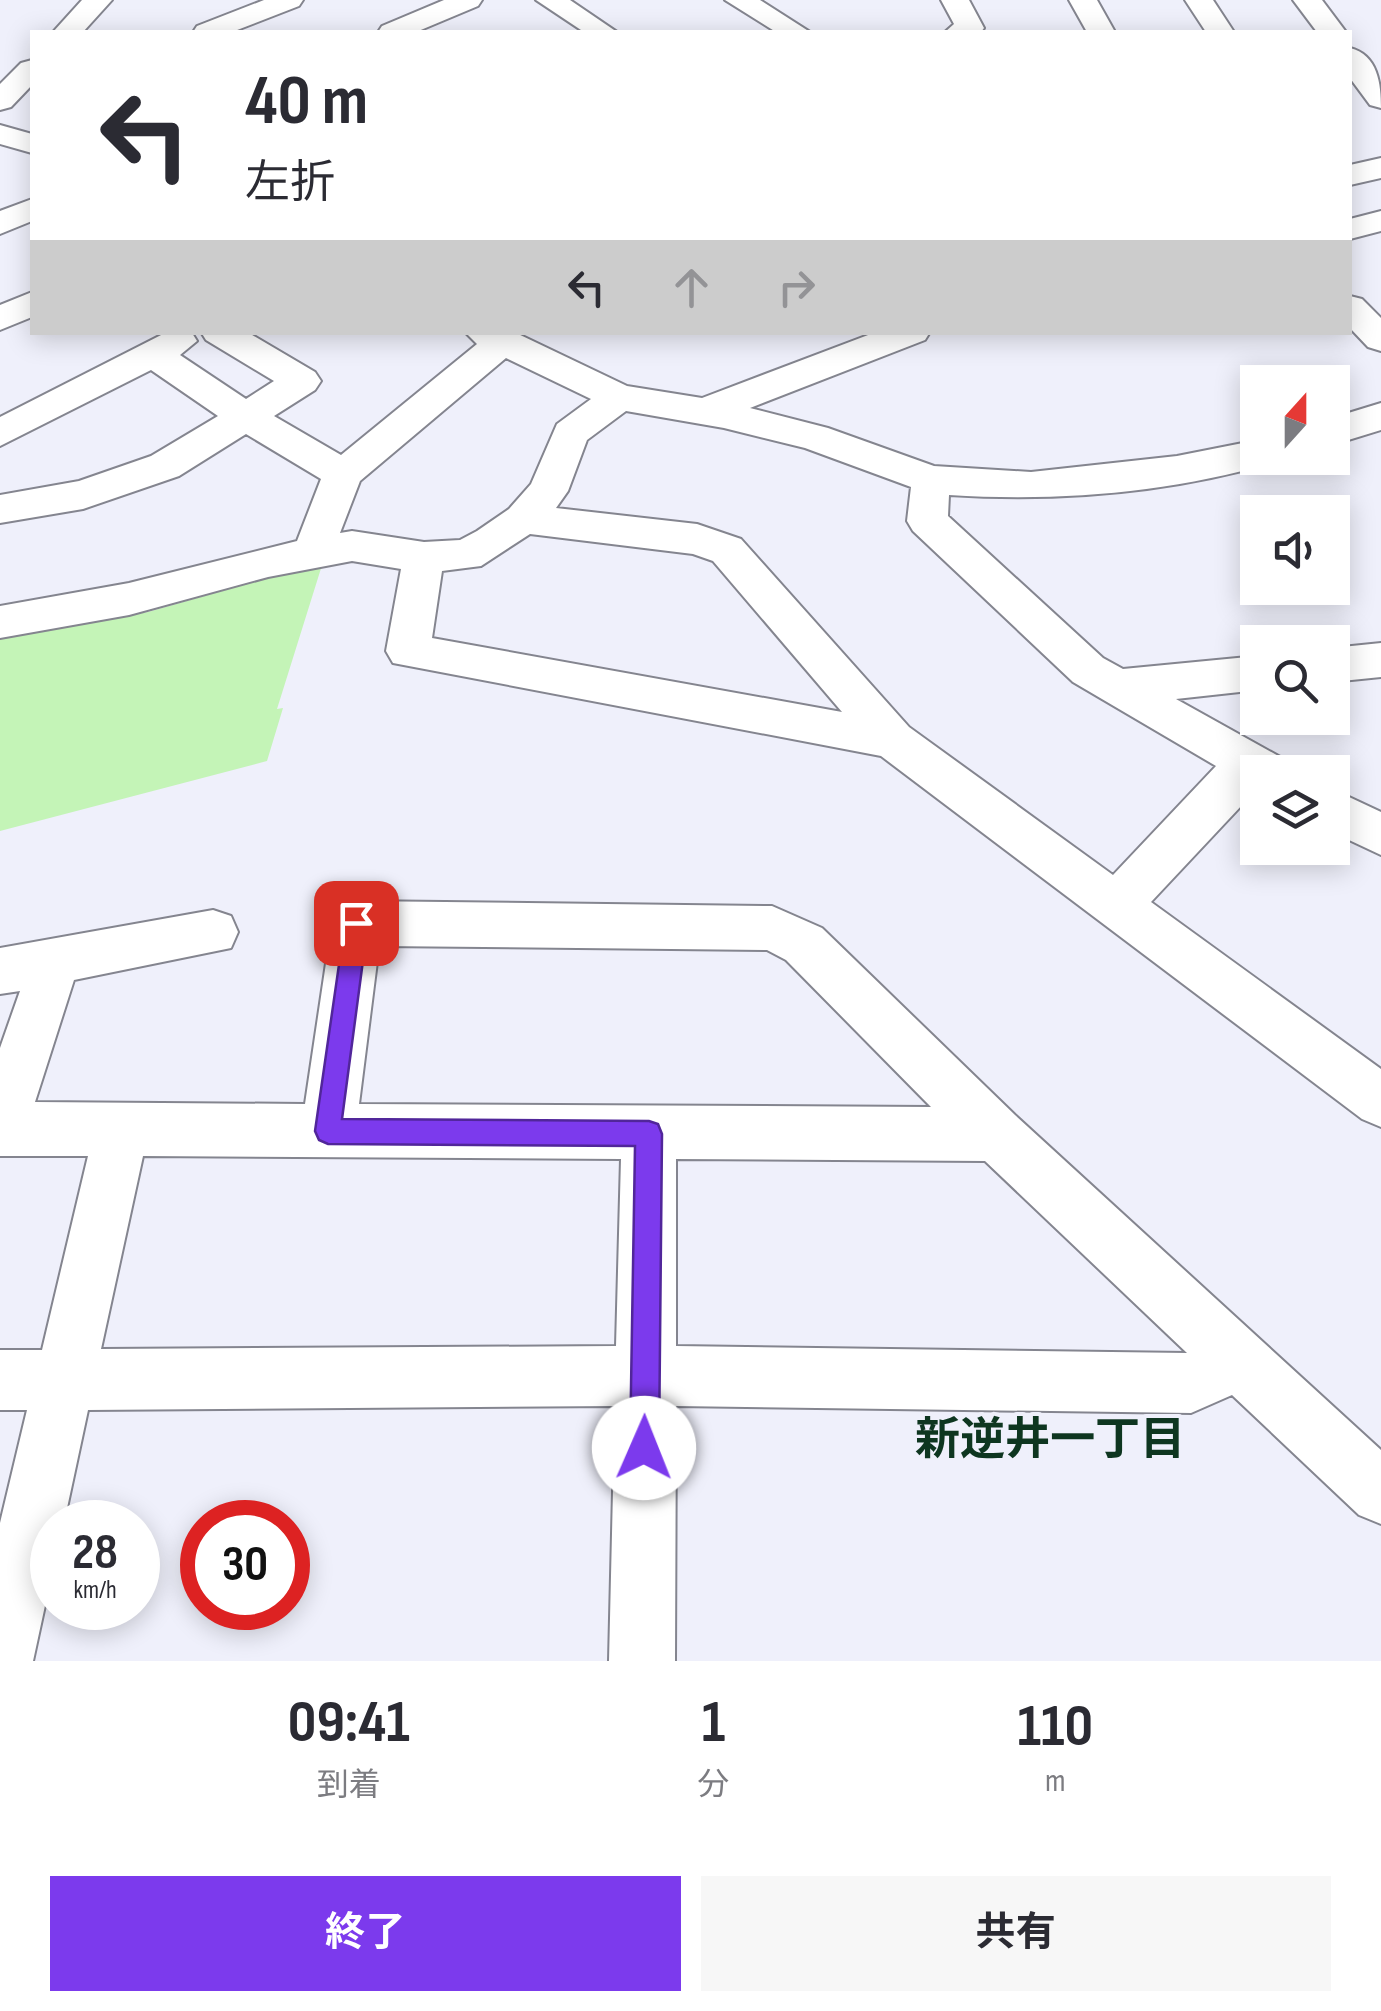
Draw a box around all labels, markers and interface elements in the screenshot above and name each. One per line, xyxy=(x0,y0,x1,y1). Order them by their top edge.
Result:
text: 40 m xyxy=(245,60,368,144)
icon: left xyxy=(80,70,210,200)
text: 左折 xyxy=(245,156,335,211)
icon: left xyxy=(559,260,614,315)
icon: ahead xyxy=(664,260,719,315)
icon: right xyxy=(769,260,824,315)
north arrow xyxy=(1240,365,1350,475)
map controls xyxy=(1240,365,1350,865)
button: sound xyxy=(1240,495,1350,605)
button: search xyxy=(1240,625,1350,735)
button: layers xyxy=(1240,755,1350,865)
pin xyxy=(314,881,399,966)
icon: arrive xyxy=(329,896,384,951)
position arrow xyxy=(592,1396,696,1500)
district label: 新逆井一丁目 xyxy=(915,1413,1185,1468)
speed limit sign: 30 xyxy=(180,1500,310,1630)
text: 28 xyxy=(72,1523,118,1583)
text: km/h xyxy=(73,1575,117,1606)
text: 09:41 xyxy=(288,1687,410,1759)
text: 1 xyxy=(702,1687,725,1759)
text: 110 xyxy=(1017,1691,1093,1763)
text: m xyxy=(1045,1762,1066,1801)
text: 到着 xyxy=(317,1766,381,1805)
text: 分 xyxy=(698,1766,730,1805)
button: 終了 xyxy=(50,1876,681,1991)
button: 共有 xyxy=(701,1876,1331,1991)

